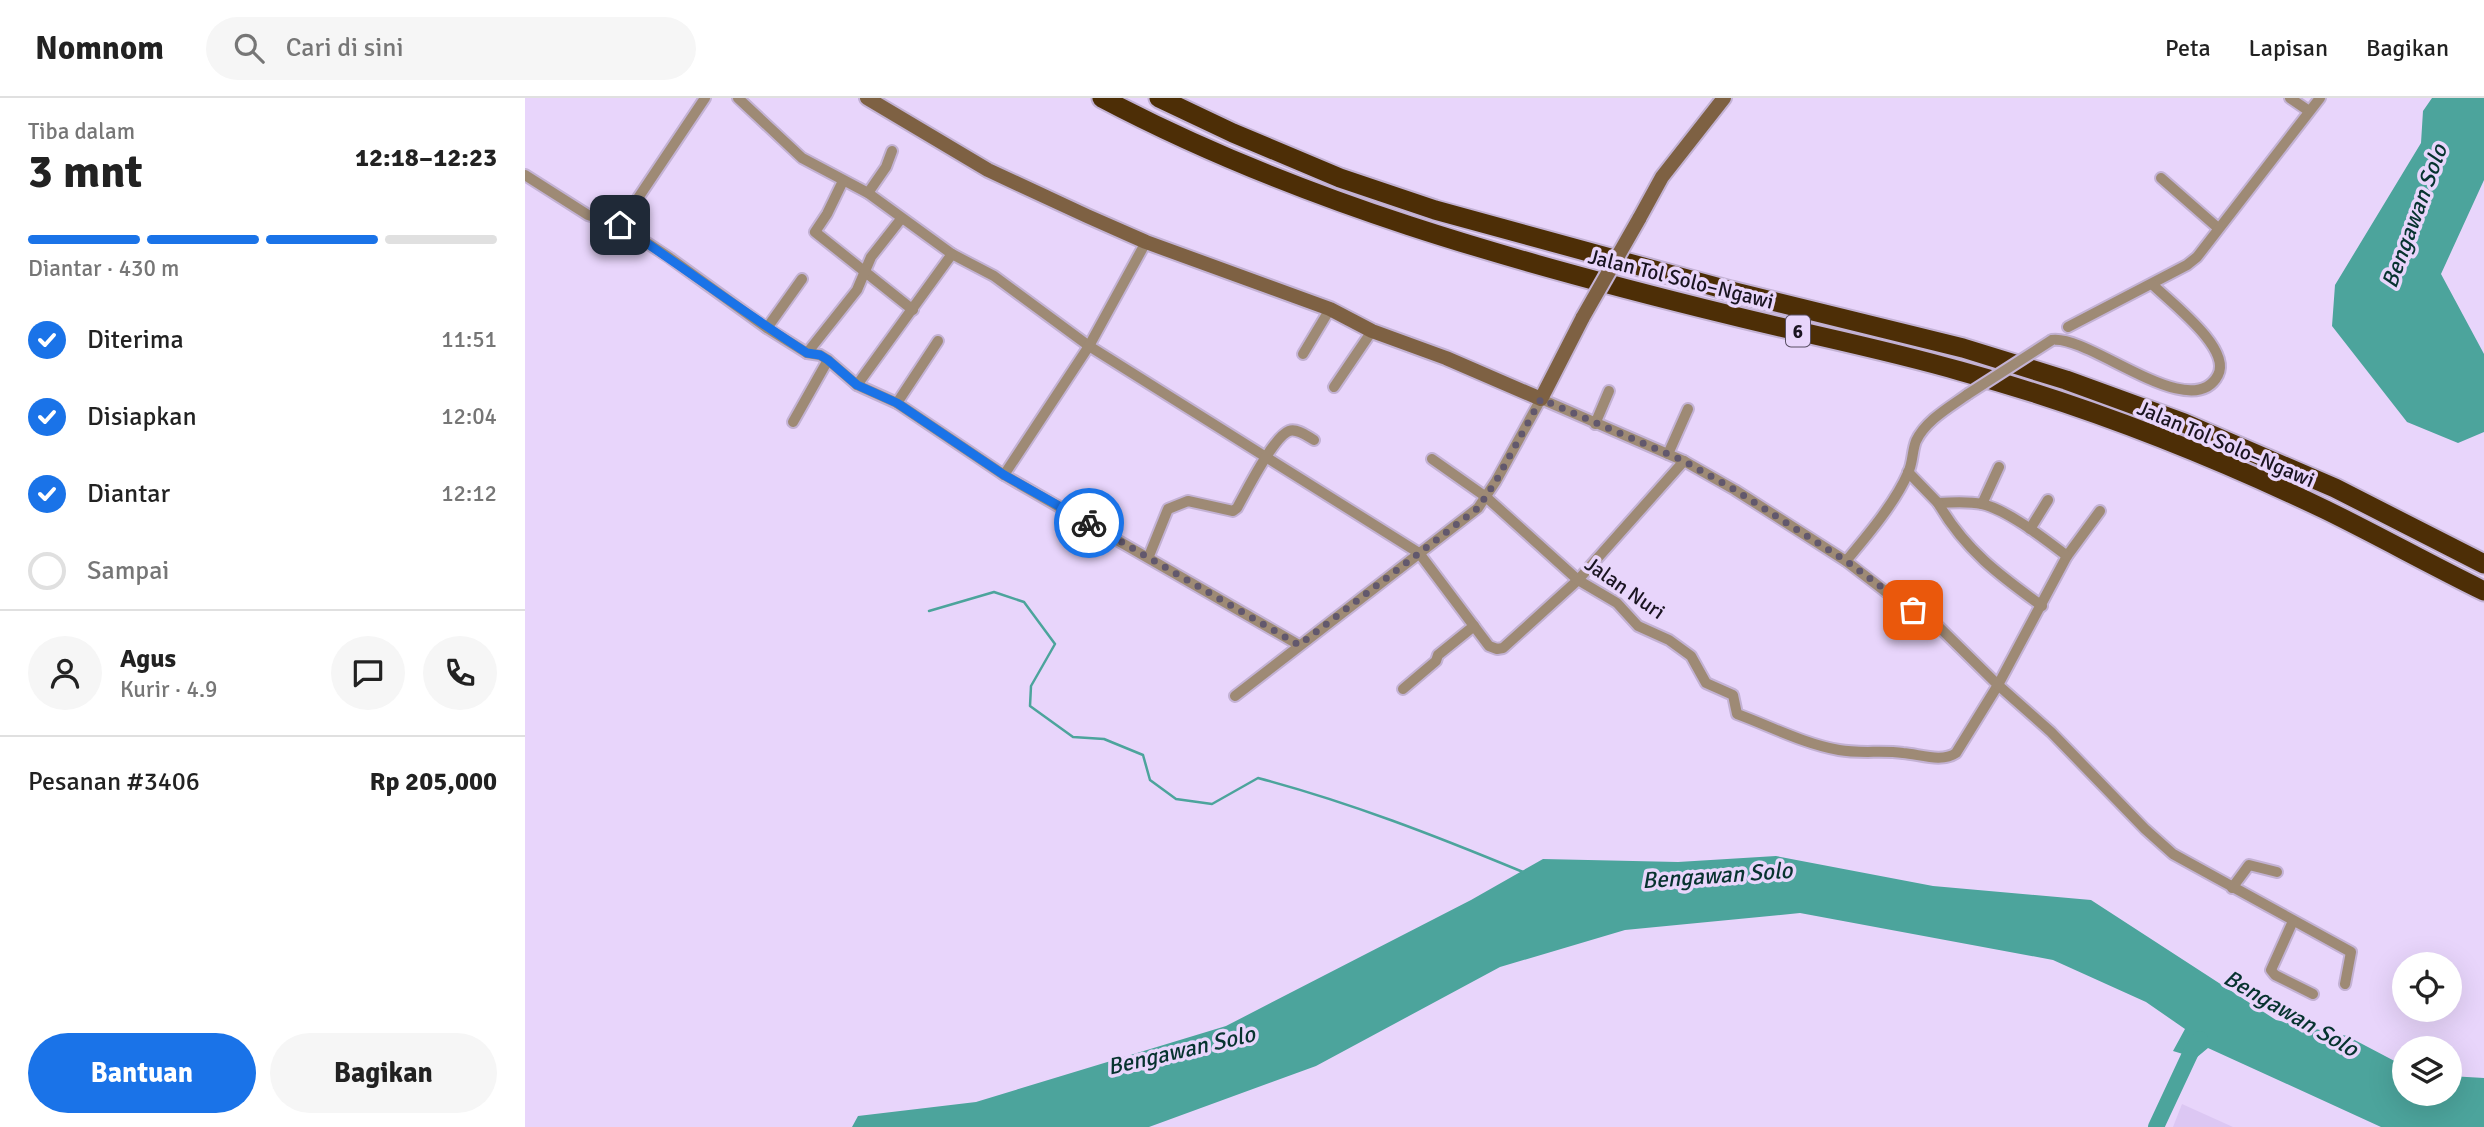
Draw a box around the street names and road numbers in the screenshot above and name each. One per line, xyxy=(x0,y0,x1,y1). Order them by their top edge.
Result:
street label: Jalan Tol Solo–Ngawi xyxy=(1586,243,1776,315)
road number: 6 xyxy=(1786,316,1810,346)
street label: Jalan Tol Solo–Ngawi xyxy=(2133,395,2319,493)
street label: Jalan Nuri xyxy=(1580,551,1670,625)

